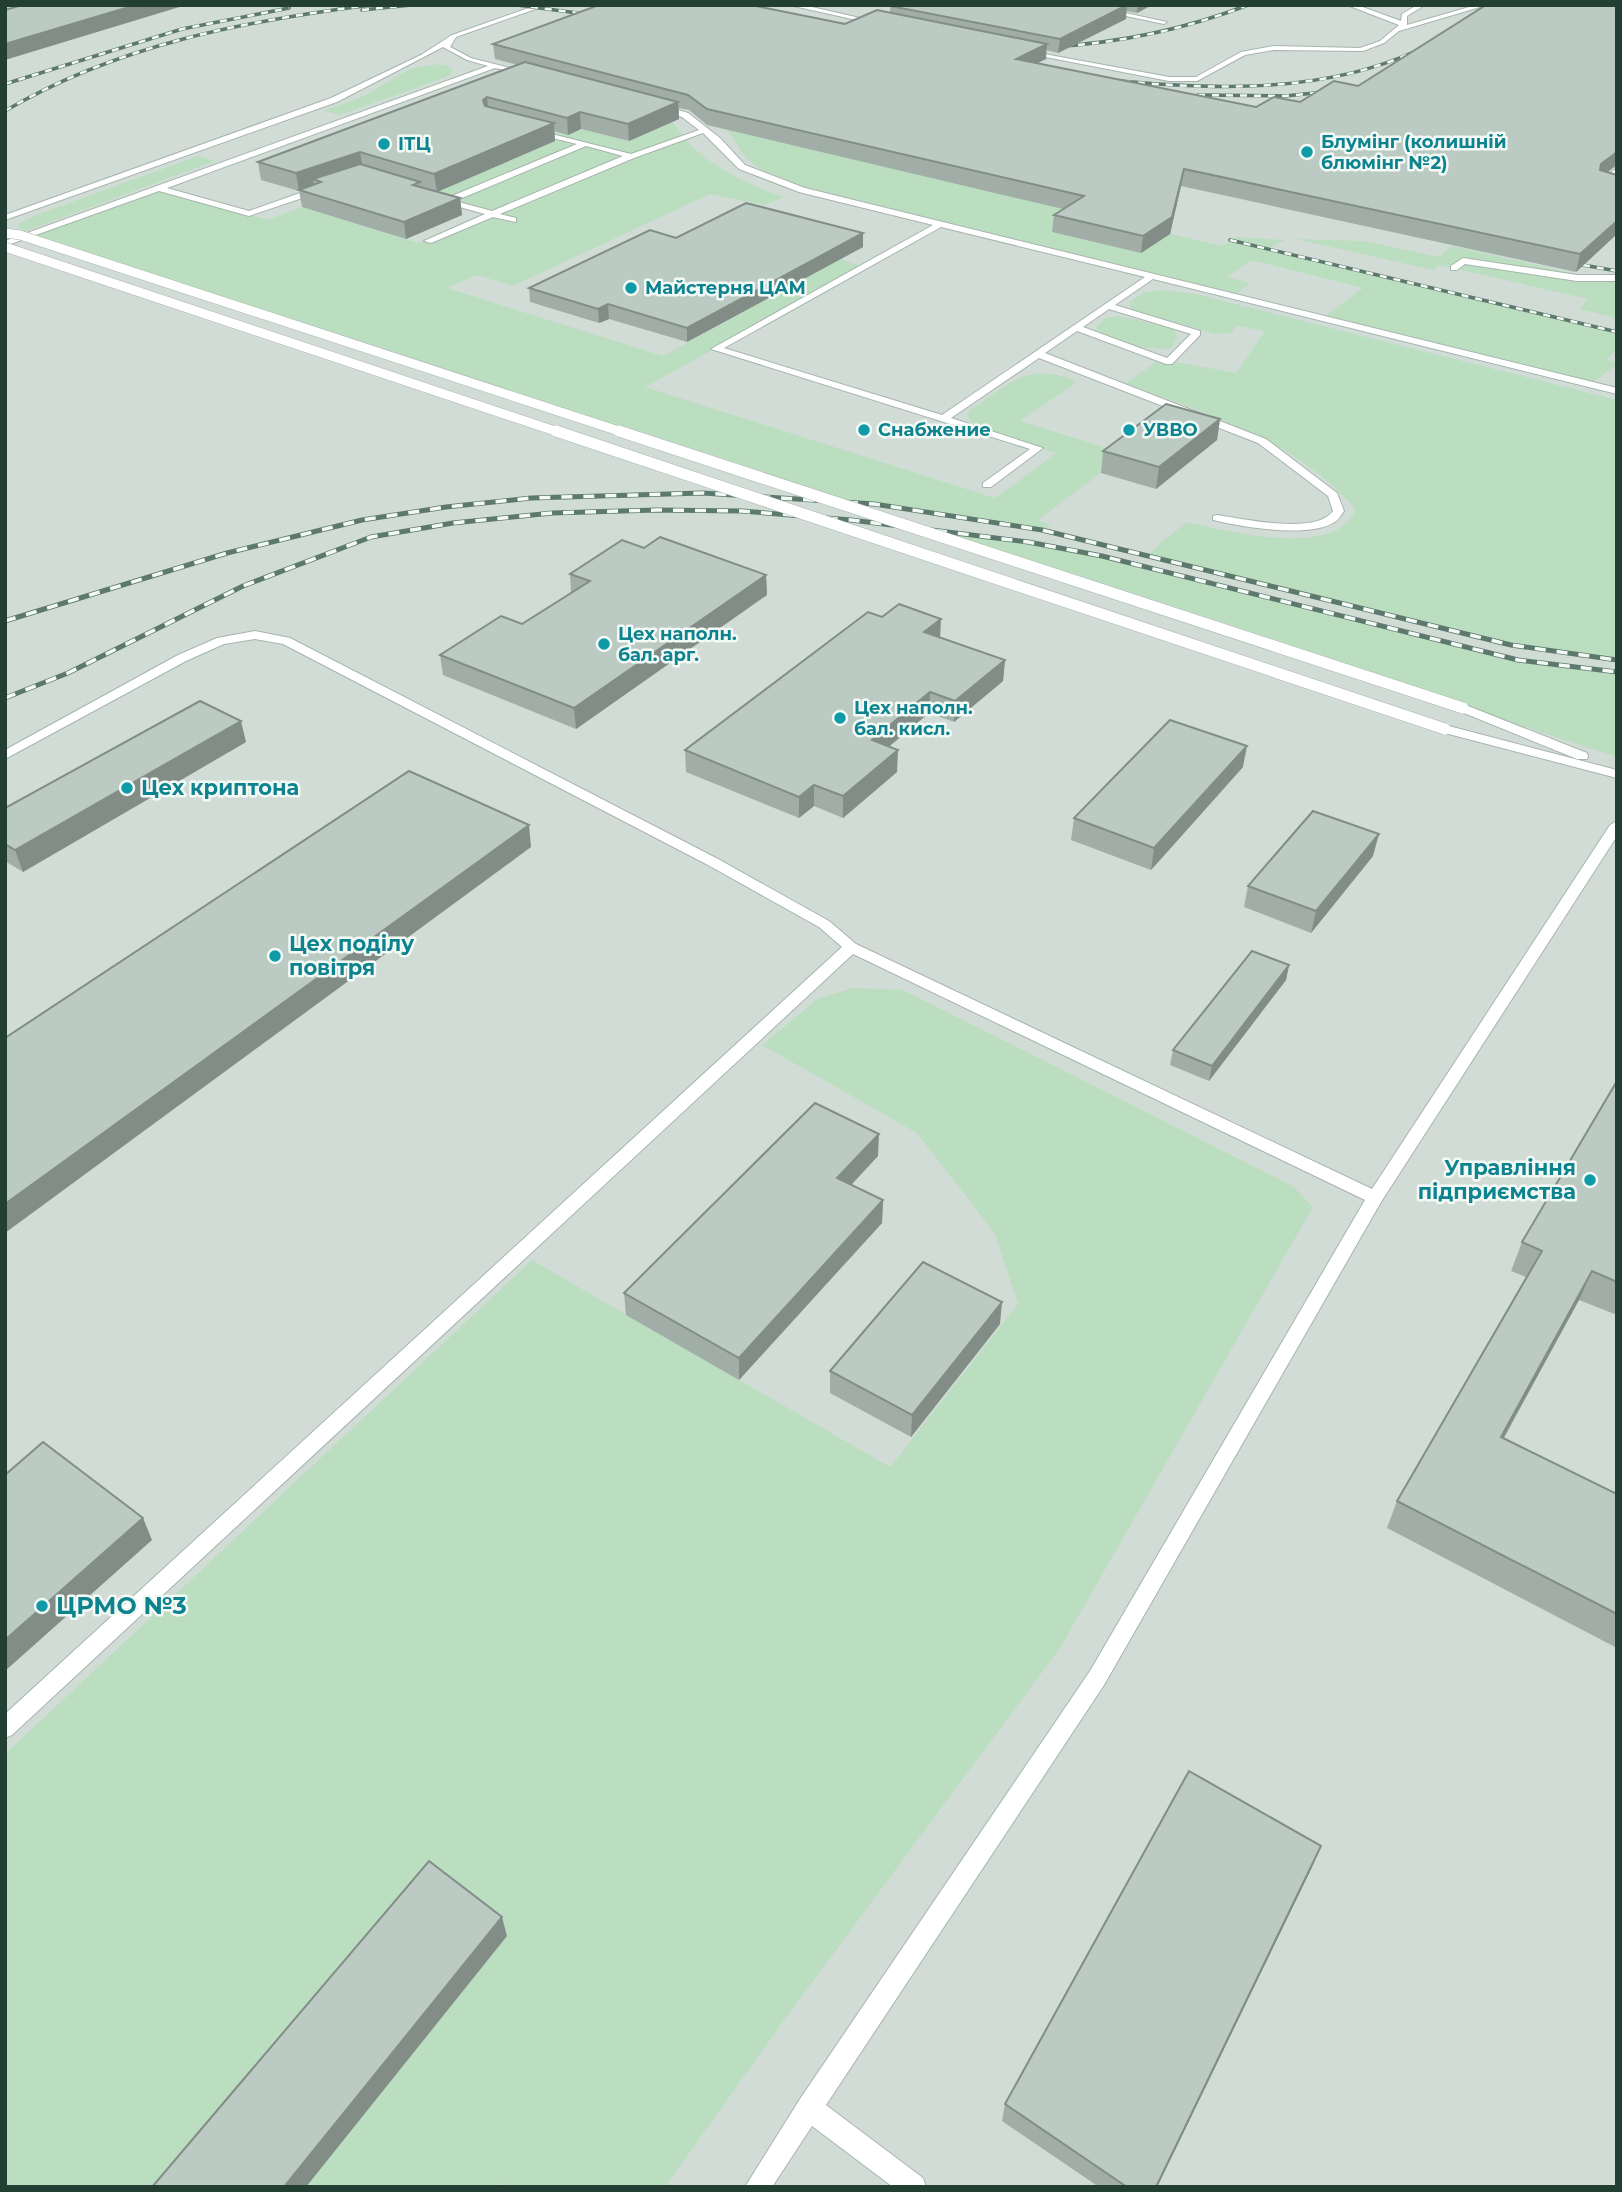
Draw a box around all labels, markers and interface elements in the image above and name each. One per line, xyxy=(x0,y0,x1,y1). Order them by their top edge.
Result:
place label: Блумінг (колишній блюмінг №2) xyxy=(1321,131,1506,174)
place label: ІТЦ xyxy=(398,133,431,155)
marker: ІТЦ xyxy=(376,136,392,152)
marker: Блумінг (колишній блюмінг №2) xyxy=(1299,144,1315,160)
place label: Майстерня ЦАМ xyxy=(645,277,806,299)
marker: Майстерня ЦАМ xyxy=(623,280,639,296)
place label: Снабжение xyxy=(878,419,991,441)
place label: УВВО xyxy=(1143,419,1198,441)
marker: Снабжение xyxy=(856,422,872,438)
marker: УВВО xyxy=(1121,422,1137,438)
place label: Цех наполн. бал. арг. xyxy=(618,623,737,666)
marker: Цех наполн. бал. арг. xyxy=(596,636,612,652)
place label: Цех наполн. бал. кисл. xyxy=(854,697,973,740)
marker: Цех наполн. бал. кисл. xyxy=(832,710,848,726)
place label: Цех криптона xyxy=(141,775,299,800)
marker: Цех криптона xyxy=(119,780,135,796)
place label: Цех поділу повітря xyxy=(289,931,414,980)
marker: Цех поділу повітря xyxy=(267,948,283,964)
place label: Управління підприємства xyxy=(1418,1155,1576,1204)
marker: Управління підприємства xyxy=(1582,1172,1598,1188)
place label: ЦРМО №3 xyxy=(56,1591,187,1620)
marker: ЦРМО №3 xyxy=(34,1598,50,1614)

